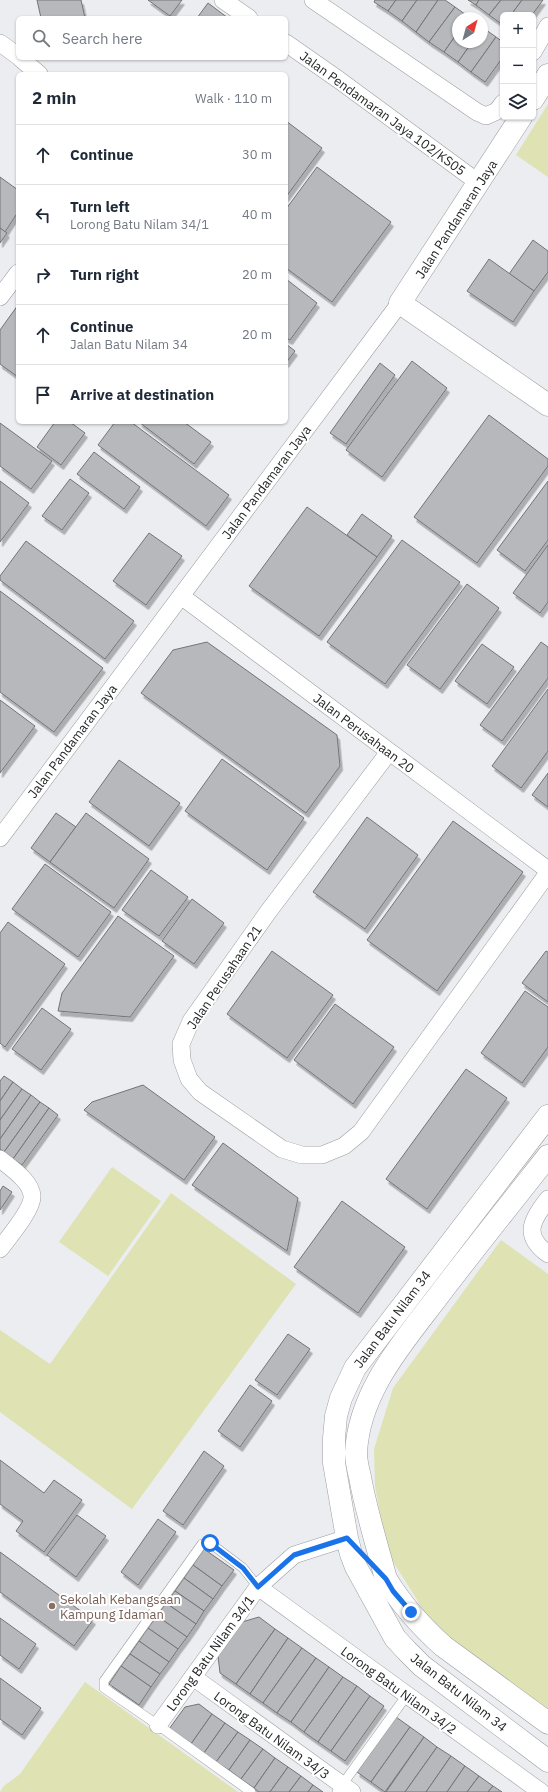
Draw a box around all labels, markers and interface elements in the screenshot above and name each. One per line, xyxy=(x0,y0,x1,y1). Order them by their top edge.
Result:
north arrow xyxy=(452,12,488,48)
map controls xyxy=(500,12,536,120)
button: + xyxy=(500,12,536,48)
search box xyxy=(16,16,288,60)
icon: search xyxy=(30,27,52,49)
text: Search here xyxy=(62,29,142,48)
street label: Jalan Pendamaran Jaya 102/KS05 xyxy=(296,47,469,179)
button: − xyxy=(500,48,536,84)
button: layers xyxy=(500,84,536,120)
text: 2 min xyxy=(32,87,76,109)
text: Walk · 110 m xyxy=(195,90,272,107)
icon: ahead xyxy=(32,144,54,166)
text: Continue xyxy=(70,145,134,164)
text: 30 m xyxy=(242,146,272,163)
street label: Jalan Pandamaran Jaya xyxy=(412,157,501,282)
text: Turn left xyxy=(70,197,130,216)
icon: left xyxy=(32,204,54,226)
text: 40 m xyxy=(242,206,272,223)
text: Lorong Batu Nilam 34/1 xyxy=(70,216,209,233)
icon: right xyxy=(32,264,54,286)
text: Turn right xyxy=(70,265,139,284)
text: 20 m xyxy=(242,266,272,283)
text: Continue xyxy=(70,317,134,336)
icon: ahead xyxy=(32,324,54,346)
text: 20 m xyxy=(242,326,272,343)
text: Jalan Batu Nilam 34 xyxy=(70,336,188,353)
icon: arrive xyxy=(32,384,54,406)
text: Arrive at destination xyxy=(70,385,214,404)
street label: Jalan Pandamaran Jaya xyxy=(218,422,315,543)
street label: Jalan Pandamaran Jaya xyxy=(24,681,121,802)
street label: Jalan Perusahaan 20 xyxy=(310,690,418,777)
street label: Jalan Perusahaan 21 xyxy=(183,922,266,1033)
street label: Jalan Batu Nilam 34 xyxy=(350,1267,435,1371)
route start xyxy=(201,1534,219,1552)
place label: Sekolah Kebangsaan Kampung Idaman xyxy=(60,1591,181,1623)
street label: Lorong Batu Nilam 34/1 xyxy=(163,1592,258,1715)
marker: Sekolah Kebangsaan Kampung Idaman xyxy=(47,1601,57,1611)
route end xyxy=(402,1603,420,1621)
street label: Lorong Batu Nilam 34/2 xyxy=(337,1643,460,1738)
street label: Jalan Batu Nilam 34 xyxy=(407,1649,511,1736)
street label: Lorong Batu Nilam 34/3 xyxy=(210,1688,333,1783)

